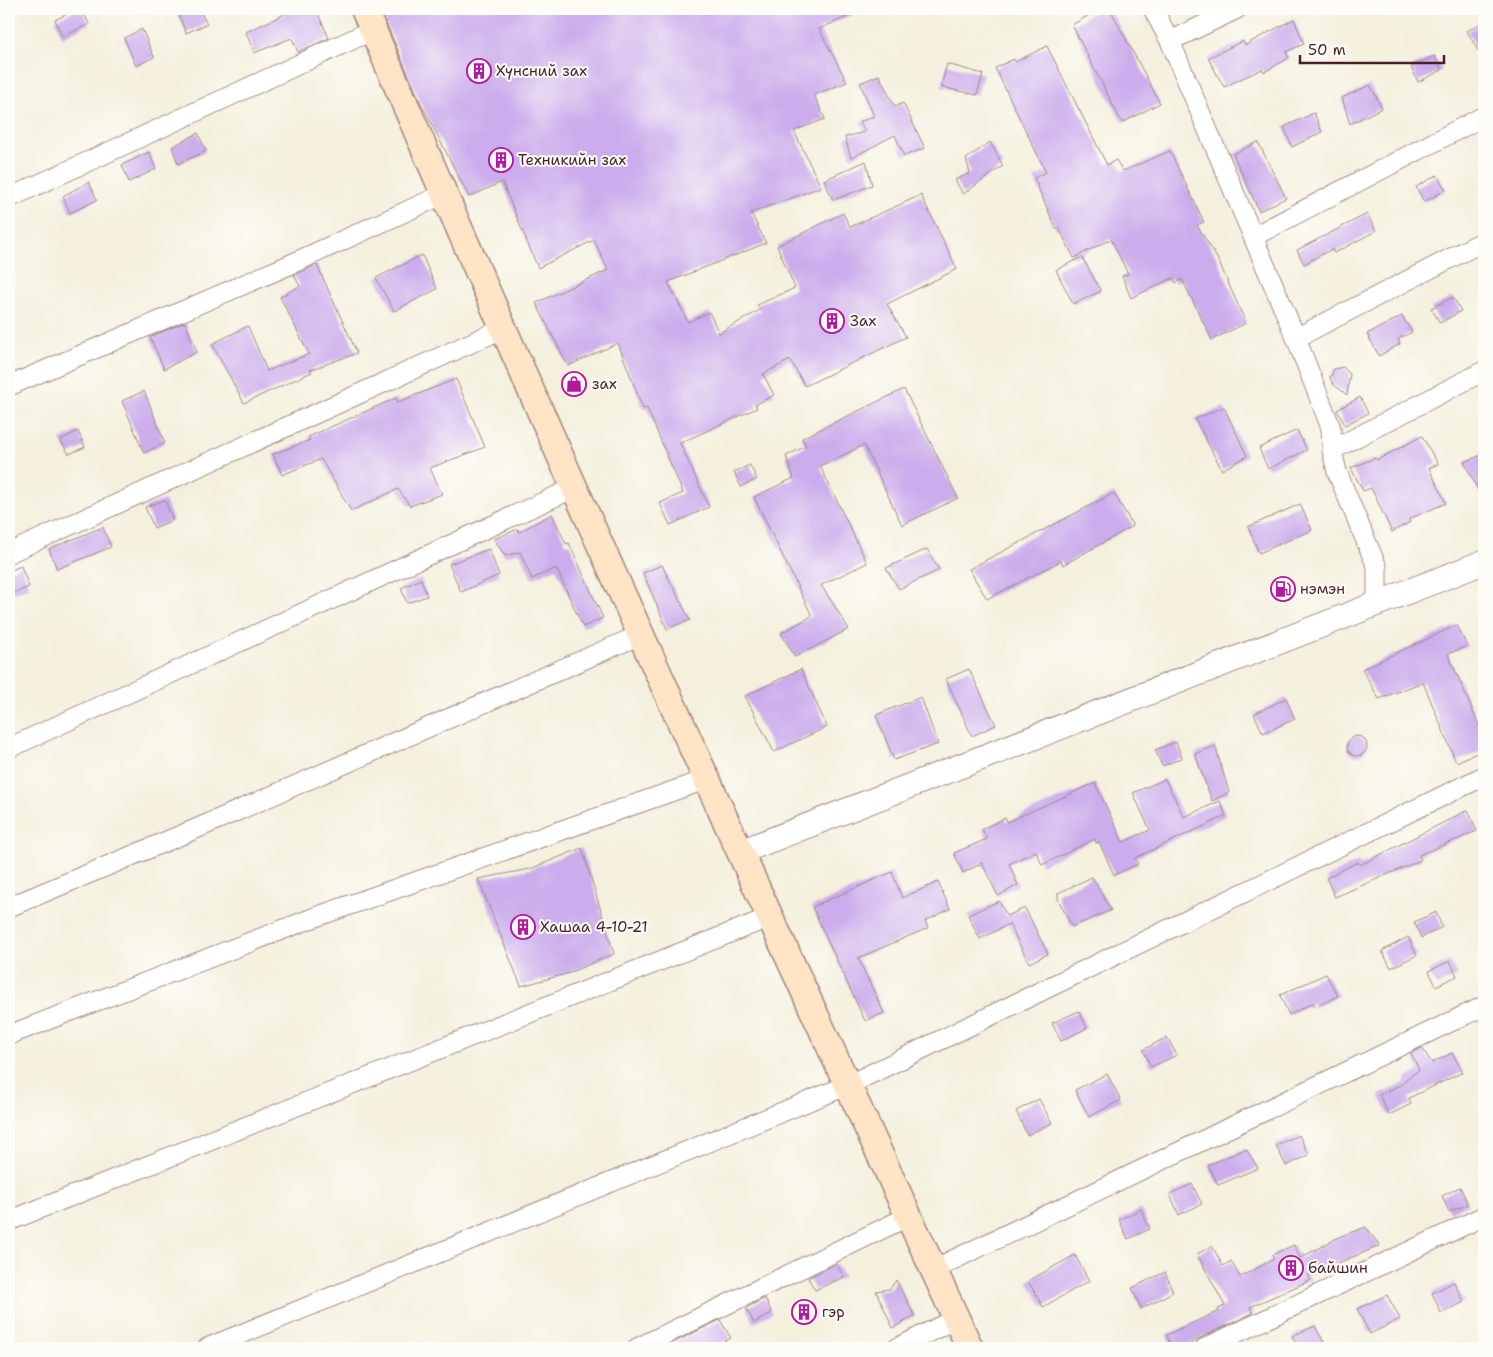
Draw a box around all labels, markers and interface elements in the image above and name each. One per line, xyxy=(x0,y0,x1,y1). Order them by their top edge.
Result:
scale bar xyxy=(1300,32,1444,64)
text: 50 m xyxy=(1308,40,1346,60)
building icon: Хүнсний зах xyxy=(466,58,492,84)
place label: Хүнсний зах xyxy=(496,61,587,81)
building icon: Техникийн зах xyxy=(488,147,514,173)
place label: Техникийн зах xyxy=(518,150,626,170)
building icon: Зах xyxy=(819,308,845,334)
place label: Зах xyxy=(850,311,876,331)
shop icon: зах xyxy=(561,371,587,397)
place label: зах xyxy=(592,374,617,394)
fuel station icon: нэмэн xyxy=(1270,576,1296,602)
place label: нэмэн xyxy=(1300,579,1345,599)
building icon: Хашаа 4-10-21 xyxy=(510,914,536,940)
place label: Хашаа 4-10-21 xyxy=(540,917,648,937)
building icon: байшин xyxy=(1278,1255,1304,1281)
place label: байшин xyxy=(1308,1258,1368,1278)
building icon: гэр xyxy=(791,1299,817,1325)
place label: гэр xyxy=(822,1302,845,1322)

